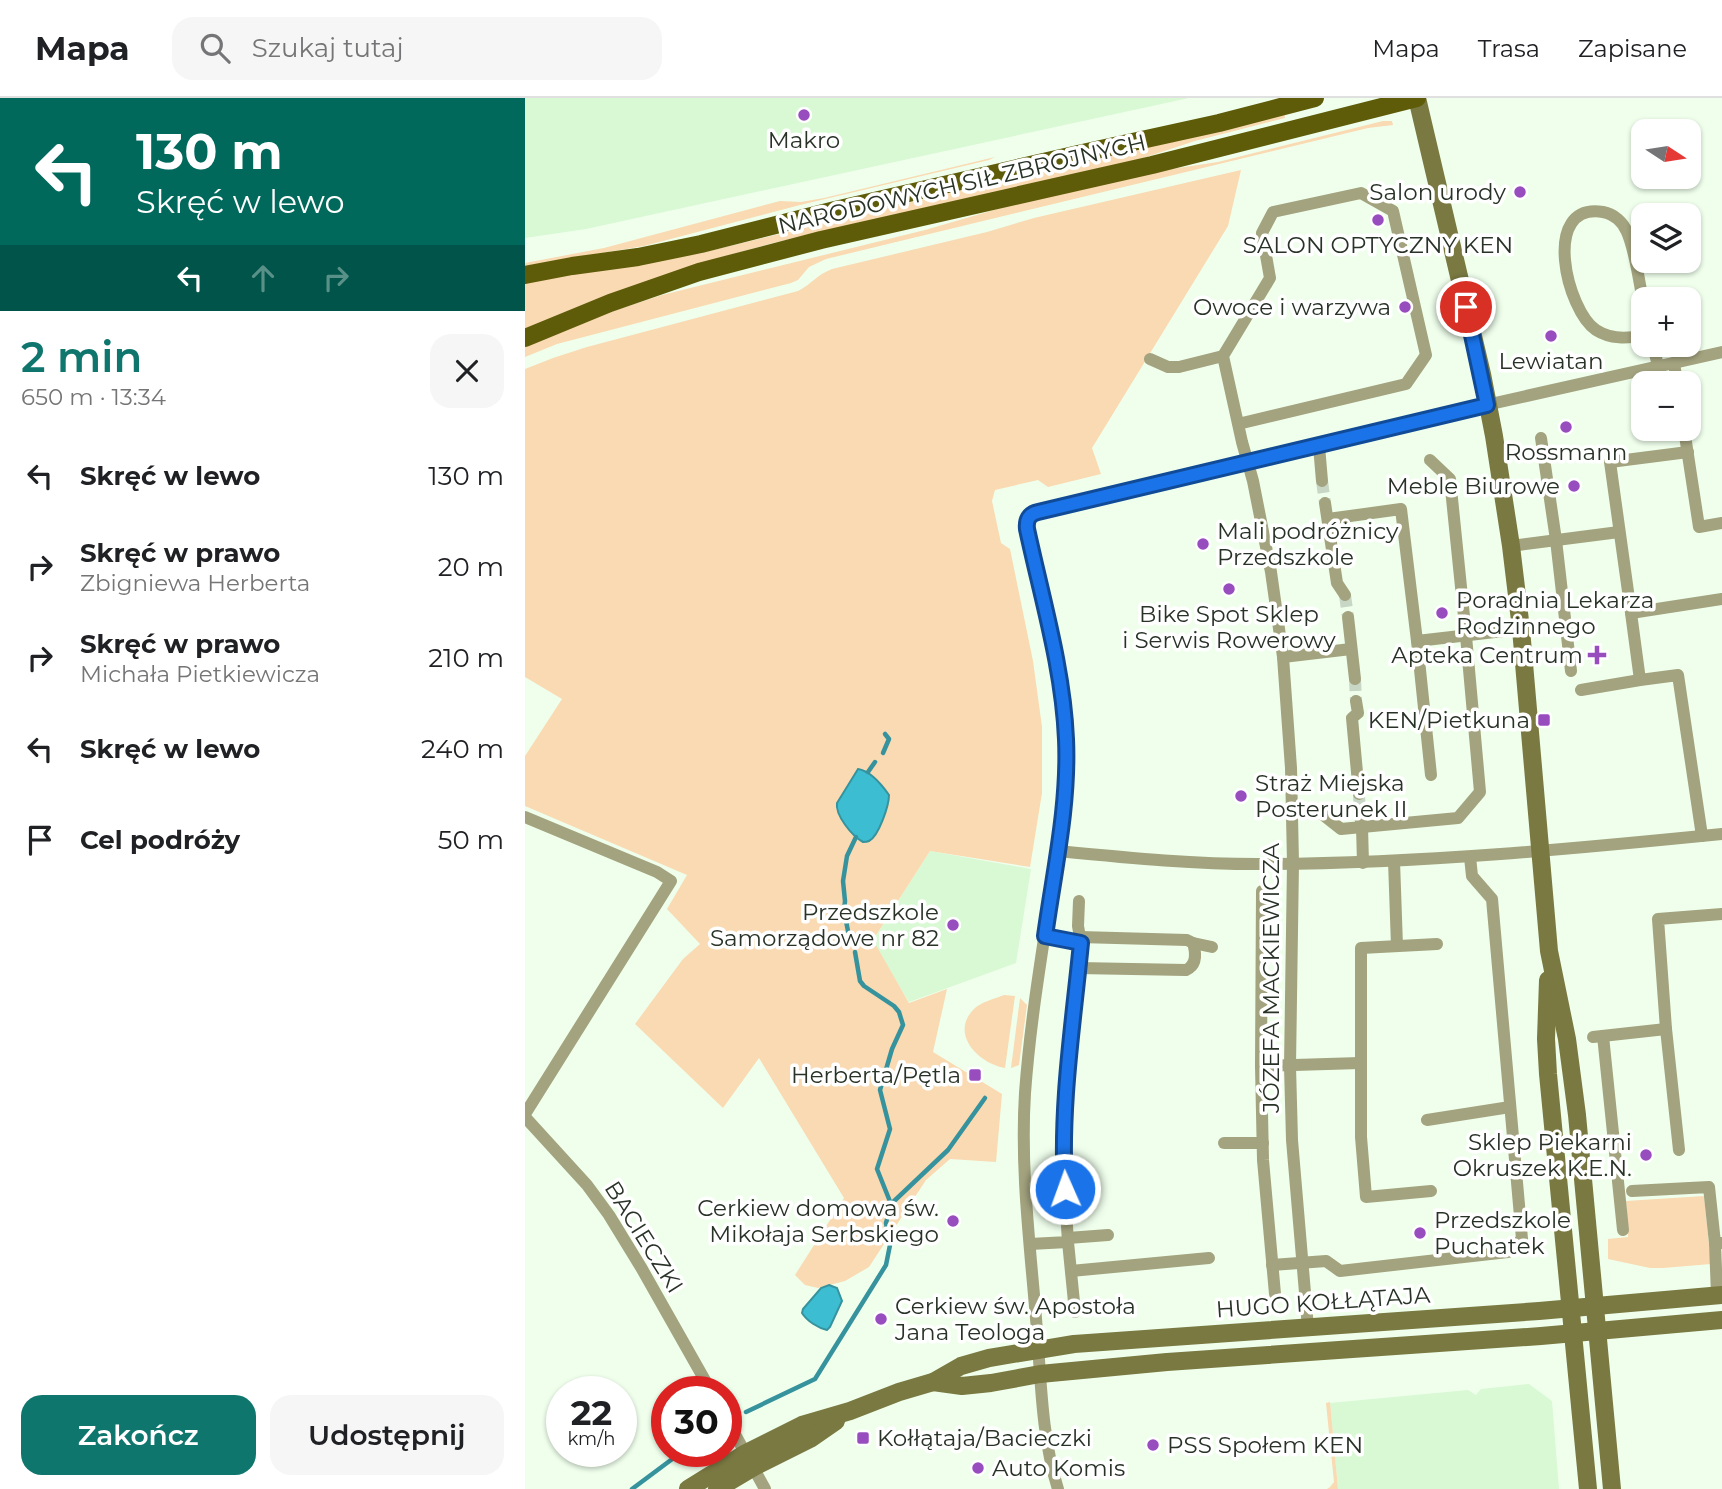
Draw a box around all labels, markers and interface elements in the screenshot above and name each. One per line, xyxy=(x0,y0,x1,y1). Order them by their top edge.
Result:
search box xyxy=(172,17,662,80)
text: Mapa xyxy=(35,28,130,68)
icon: search xyxy=(196,29,234,67)
text: Szukaj tutaj xyxy=(252,32,404,64)
text: Mapa xyxy=(1372,34,1440,63)
text: Trasa xyxy=(1478,34,1540,63)
text: Zapisane xyxy=(1578,34,1687,63)
marker: Makro xyxy=(796,107,812,123)
north arrow xyxy=(1631,119,1701,189)
map controls xyxy=(1631,119,1701,441)
text: 130 m xyxy=(136,122,283,181)
icon: left xyxy=(21,126,112,217)
place label: Makro xyxy=(768,126,840,154)
street label: NARODOWYCH SIŁ ZBROJNYCH xyxy=(775,128,1149,240)
place label: Salon urody xyxy=(1369,178,1507,206)
text: Skręć w lewo xyxy=(136,182,345,221)
marker: Salon urody xyxy=(1512,184,1528,200)
button: layers xyxy=(1631,203,1701,273)
marker: SALON OPTYCZNY KEN xyxy=(1370,212,1386,228)
place label: SALON OPTYCZNY KEN xyxy=(1243,231,1513,259)
icon: left xyxy=(171,259,209,297)
icon: ahead xyxy=(244,259,282,297)
icon: right xyxy=(317,259,355,297)
pin xyxy=(1436,277,1496,337)
button: + xyxy=(1631,287,1701,357)
icon: arrive xyxy=(1447,288,1485,326)
place label: Owoce i warzywa xyxy=(1193,293,1391,321)
marker: Owoce i warzywa xyxy=(1397,299,1413,315)
marker: Lewiatan xyxy=(1543,328,1559,344)
text: 2 min xyxy=(21,331,142,383)
button: close xyxy=(430,334,504,408)
place label: Lewiatan xyxy=(1498,347,1604,375)
button: − xyxy=(1631,371,1701,441)
text: 650 m · 13:34 xyxy=(21,383,166,411)
marker: Rossmann xyxy=(1558,419,1574,435)
place label: Rossmann xyxy=(1505,438,1627,466)
icon: left xyxy=(21,457,59,495)
text: Skręć w lewo xyxy=(80,460,260,492)
text: 130 m xyxy=(428,460,504,492)
place label: Meble Biurowe xyxy=(1387,472,1560,500)
marker: Meble Biurowe xyxy=(1566,478,1582,494)
place label: Mali podróżnicy Przedszkole xyxy=(1217,517,1399,571)
marker: Mali podróżnicy Przedszkole xyxy=(1195,536,1211,552)
text: Skręć w prawo xyxy=(80,537,280,569)
icon: right xyxy=(21,548,59,586)
text: 20 m xyxy=(438,551,504,583)
text: Zbigniewa Herberta xyxy=(80,569,310,597)
marker: Bike Spot Sklep i Serwis Rowerowy xyxy=(1221,581,1237,597)
place label: Poradnia Lekarza Rodzinnego xyxy=(1456,586,1654,640)
place label: Bike Spot Sklep i Serwis Rowerowy xyxy=(1122,600,1336,654)
marker: Poradnia Lekarza Rodzinnego xyxy=(1434,605,1450,621)
text: Skręć w prawo xyxy=(80,628,280,660)
icon: right xyxy=(21,639,59,677)
place label: Apteka Centrum xyxy=(1391,641,1583,669)
text: 210 m xyxy=(428,642,504,674)
marker: Apteka Centrum xyxy=(1589,647,1605,663)
text: Michała Pietkiewicza xyxy=(80,660,320,688)
place label: KEN/Pietkuna xyxy=(1368,706,1530,734)
marker: KEN/Pietkuna xyxy=(1536,712,1552,728)
icon: left xyxy=(21,730,59,768)
text: Skręć w lewo xyxy=(80,733,260,765)
text: 240 m xyxy=(421,733,504,765)
place label: Straż Miejska Posterunek II xyxy=(1255,769,1407,823)
marker: Straż Miejska Posterunek II xyxy=(1233,788,1249,804)
icon: arrive xyxy=(21,821,59,859)
text: Cel podróży xyxy=(80,824,240,856)
text: 50 m xyxy=(438,824,504,856)
street label: JÓZEFA MACKIEWICZA xyxy=(1257,842,1285,1114)
place label: Przedszkole Samorządowe nr 82 xyxy=(710,898,939,952)
marker: Przedszkole Samorządowe nr 82 xyxy=(945,917,961,933)
place label: Herberta/Pętla xyxy=(791,1061,961,1089)
marker: Herberta/Pętla xyxy=(967,1067,983,1083)
place label: Sklep Piekarni Okruszek K.E.N. xyxy=(1453,1128,1632,1182)
marker: Sklep Piekarni Okruszek K.E.N. xyxy=(1638,1147,1654,1163)
position arrow xyxy=(1028,1152,1102,1226)
street label: BACIECZKI xyxy=(599,1176,689,1298)
place label: Cerkiew domowa św. Mikołaja Serbskiego xyxy=(697,1194,939,1248)
place label: Przedszkole Puchatek xyxy=(1434,1206,1571,1260)
marker: Cerkiew domowa św. Mikołaja Serbskiego xyxy=(945,1213,961,1229)
marker: Przedszkole Puchatek xyxy=(1412,1225,1428,1241)
street label: HUGO KOŁŁĄTAJA xyxy=(1215,1281,1432,1323)
place label: Cerkiew św. Apostoła Jana Teologa xyxy=(894,1292,1136,1346)
marker: Cerkiew św. Apostoła Jana Teologa xyxy=(873,1311,889,1327)
speed limit sign: 30 xyxy=(651,1376,742,1467)
text: 22 xyxy=(571,1391,612,1434)
button: Zakończ xyxy=(21,1395,256,1475)
button: Udostępnij xyxy=(270,1395,504,1475)
place label: Kołłątaja/Bacieczki xyxy=(877,1424,1092,1452)
text: km/h xyxy=(567,1428,616,1450)
marker: Kołłątaja/Bacieczki xyxy=(855,1430,871,1446)
place label: PSS Społem KEN xyxy=(1167,1431,1363,1459)
marker: PSS Społem KEN xyxy=(1145,1437,1161,1453)
place label: Auto Komis xyxy=(992,1454,1125,1482)
marker: Auto Komis xyxy=(970,1460,986,1476)

